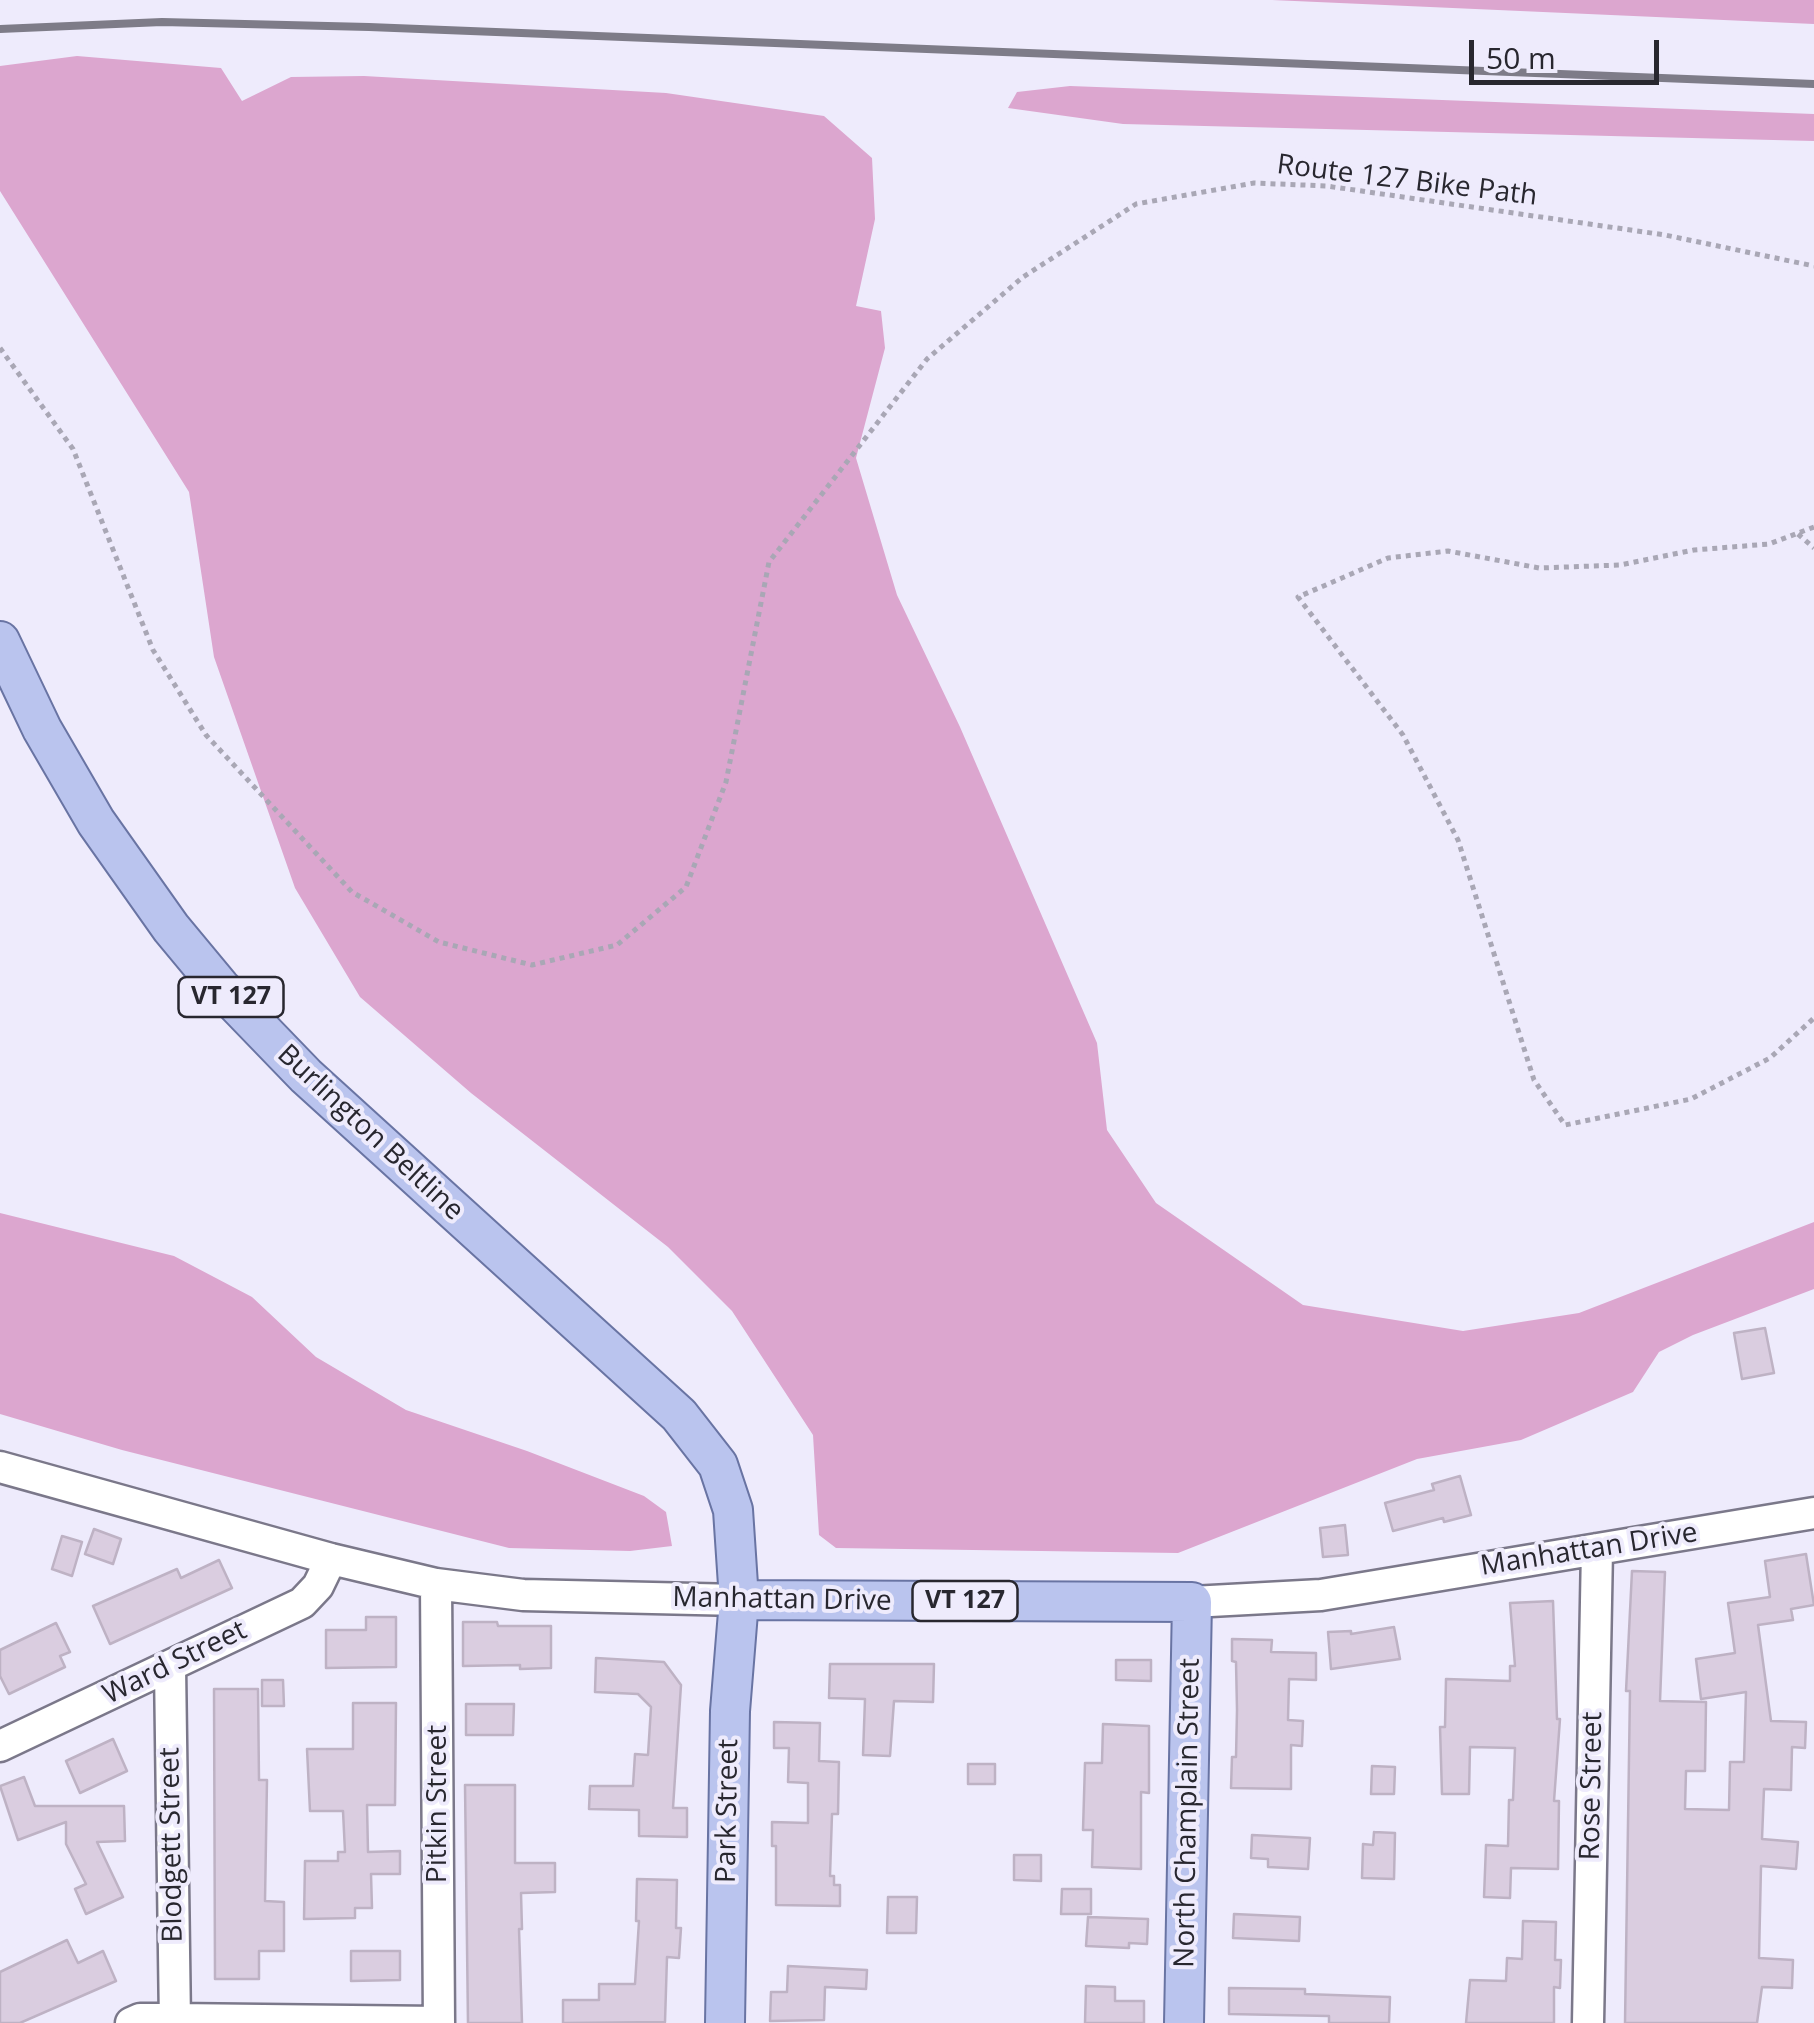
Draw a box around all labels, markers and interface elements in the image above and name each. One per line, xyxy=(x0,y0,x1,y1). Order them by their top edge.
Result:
scale bar xyxy=(1474,20,1664,82)
text: 50 m xyxy=(1486,37,1556,78)
street label: Route 127 Bike Path xyxy=(1275,148,1539,214)
road number: VT 127 xyxy=(178,977,284,1017)
street label: Burlington Beltline xyxy=(270,1038,470,1228)
street label: Manhattan Drive xyxy=(1478,1516,1700,1584)
street label: Manhattan Drive xyxy=(672,1581,892,1619)
road number: VT 127 xyxy=(912,1581,1018,1621)
street label: Ward Street xyxy=(98,1614,252,1712)
street label: North Champlain Street xyxy=(1169,1658,1207,1968)
street label: Rose Street xyxy=(1574,1711,1610,1861)
street label: Pitkin Street xyxy=(421,1725,455,1883)
street label: Park Street xyxy=(710,1739,746,1883)
street label: Blodgett Street xyxy=(153,1747,191,1943)

